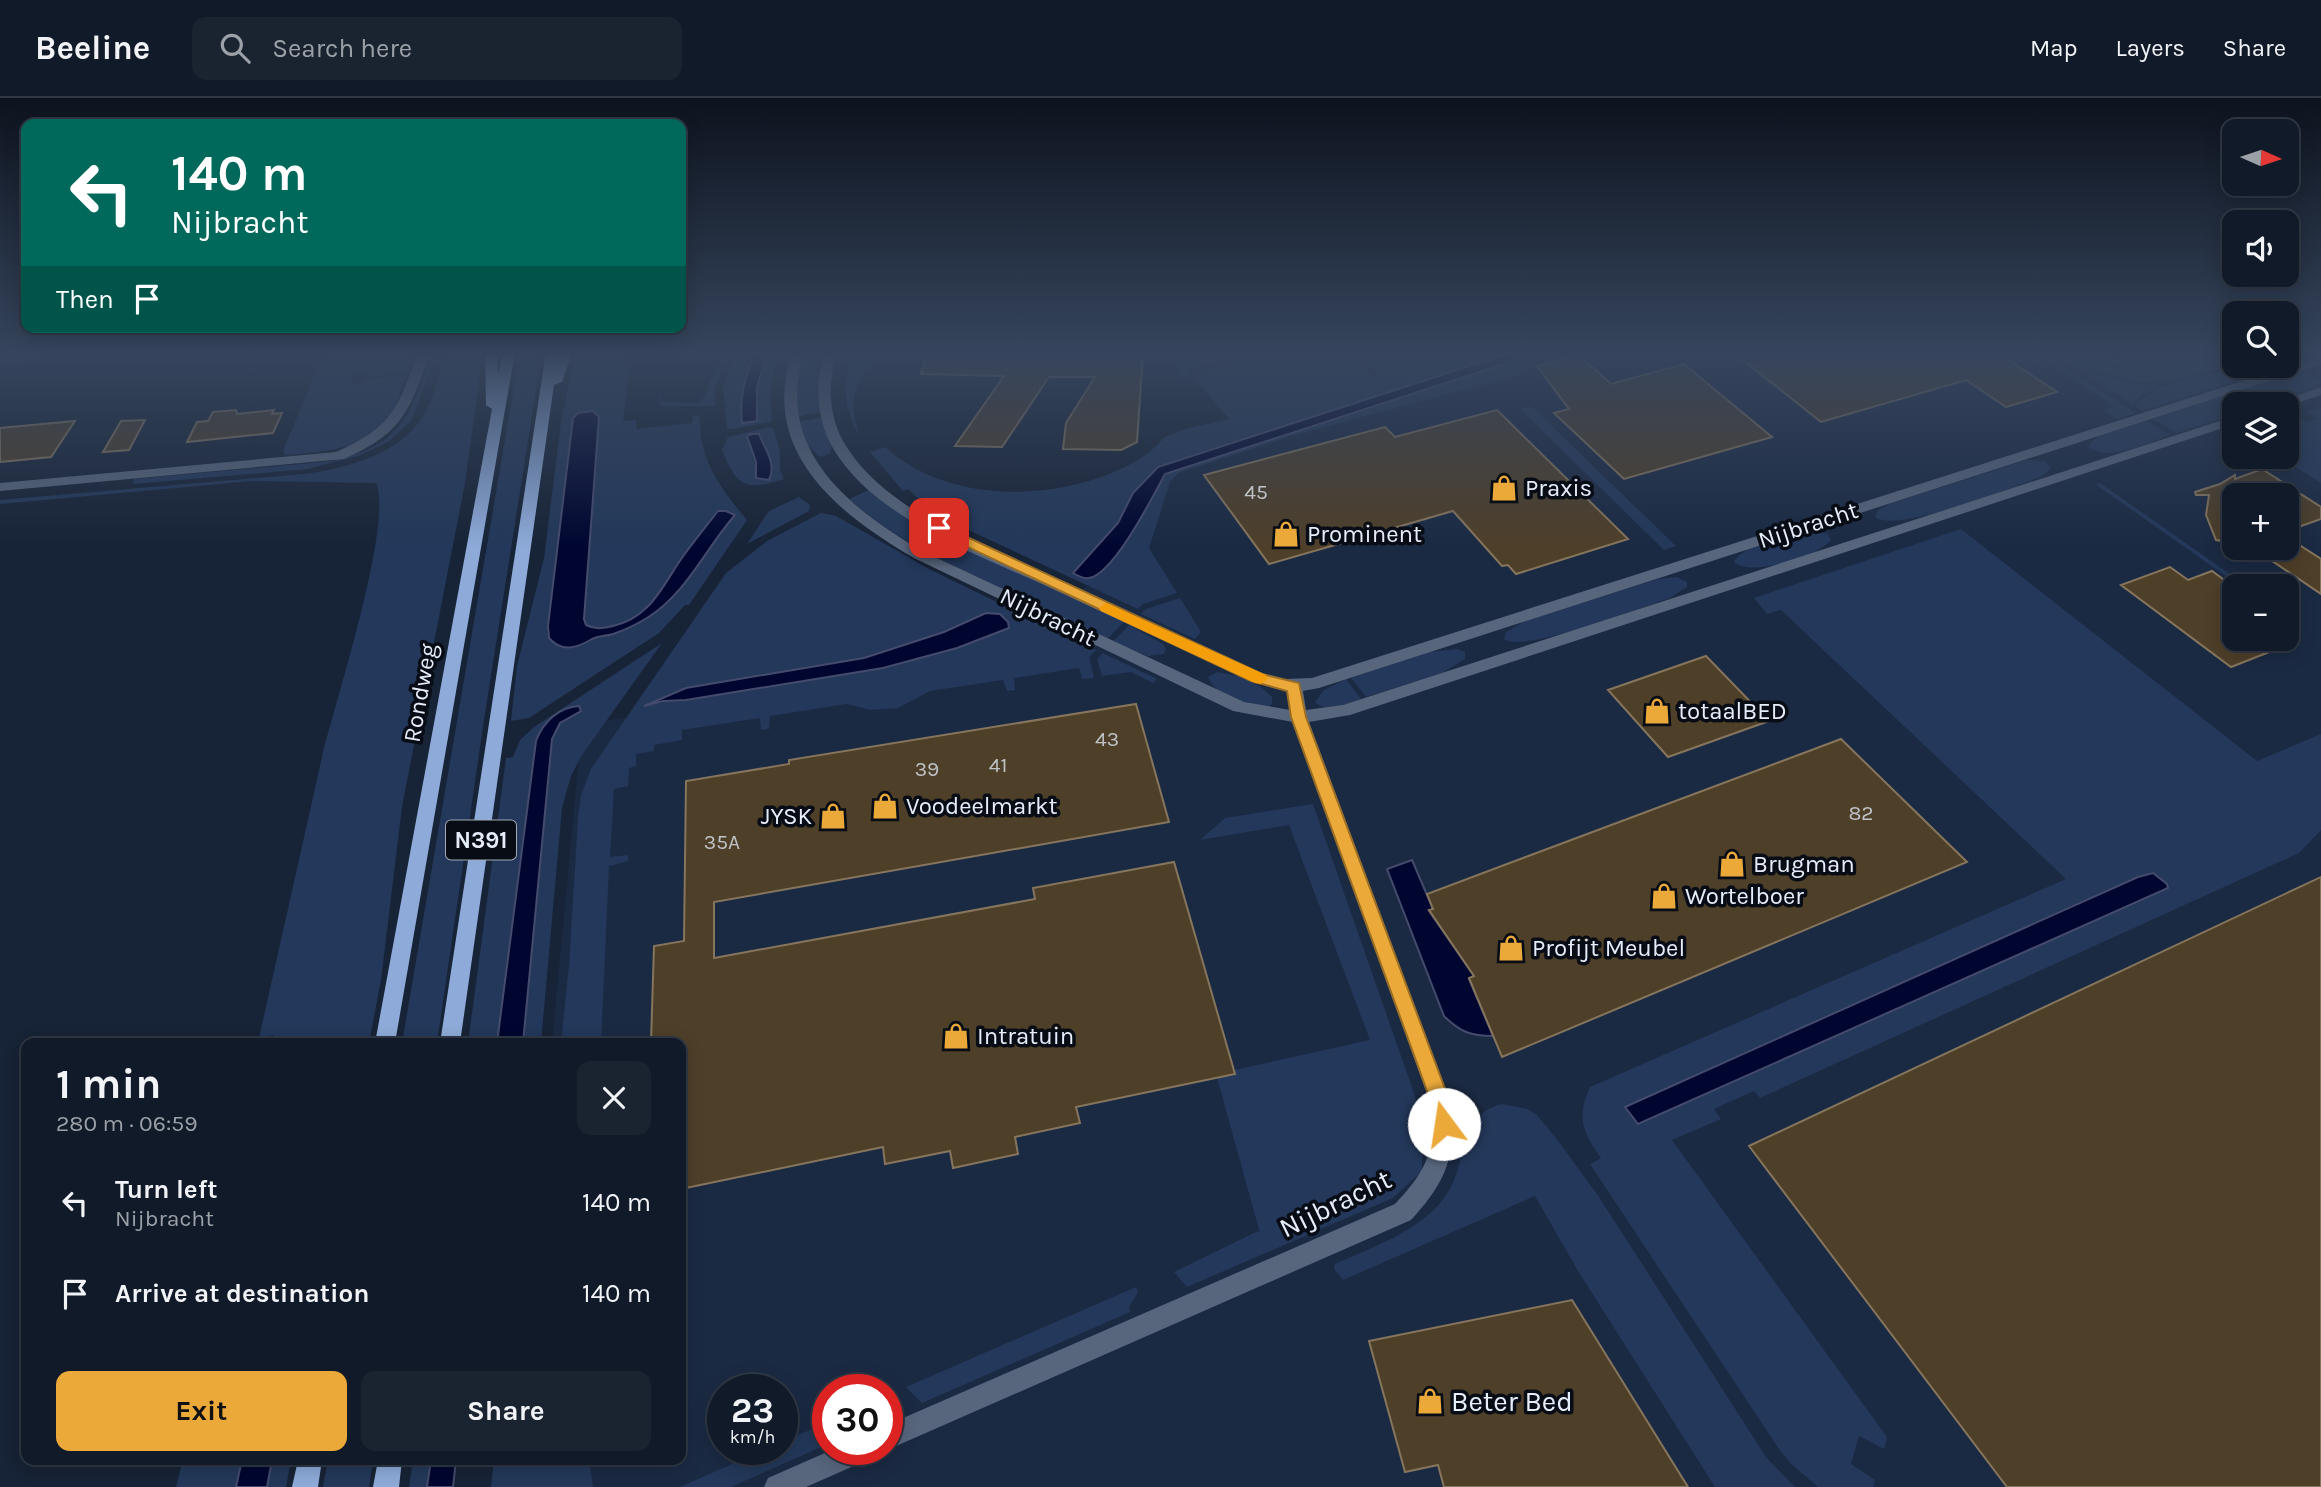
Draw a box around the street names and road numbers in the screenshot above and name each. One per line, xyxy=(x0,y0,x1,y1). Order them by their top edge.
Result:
street label: Nijbracht xyxy=(1755,496,1861,554)
street label: Nijbracht xyxy=(996,582,1100,652)
street label: Rondweg xyxy=(398,641,443,745)
road number: N391 xyxy=(446,820,516,860)
street label: Nijbracht xyxy=(1274,1162,1397,1245)

